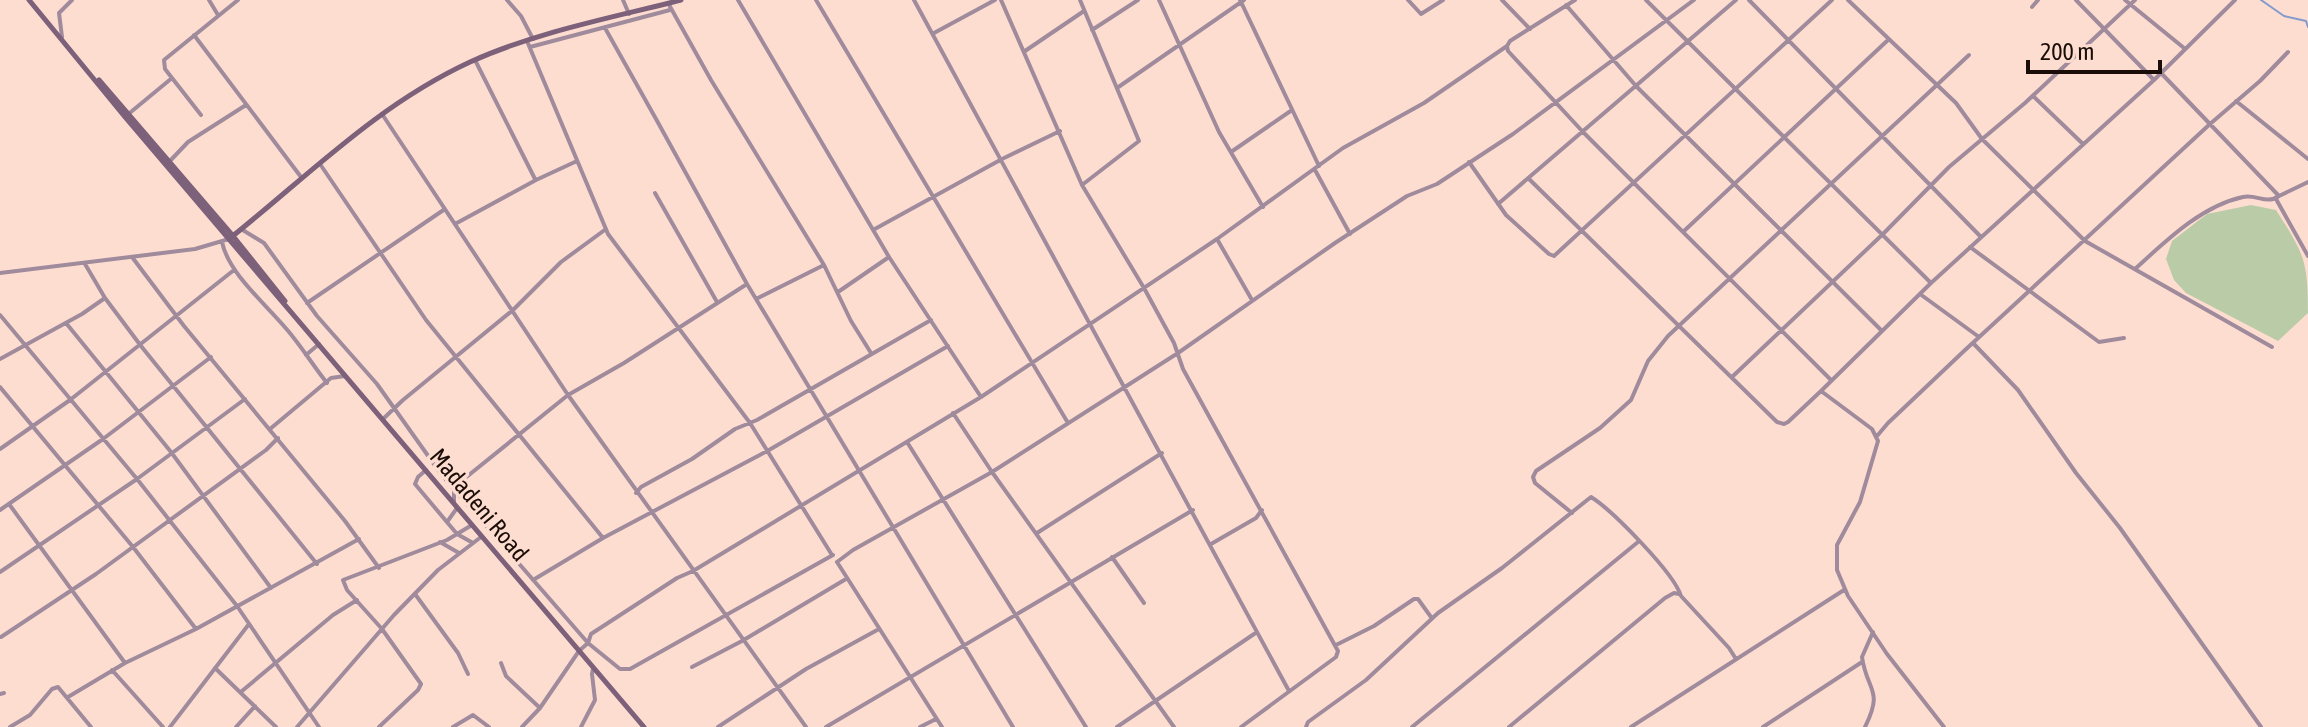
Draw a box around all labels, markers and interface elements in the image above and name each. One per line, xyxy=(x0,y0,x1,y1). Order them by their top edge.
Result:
scale bar xyxy=(2028,24,2160,74)
text: 200 m xyxy=(2040,38,2094,65)
street label: Madadeni Road xyxy=(425,443,534,566)

